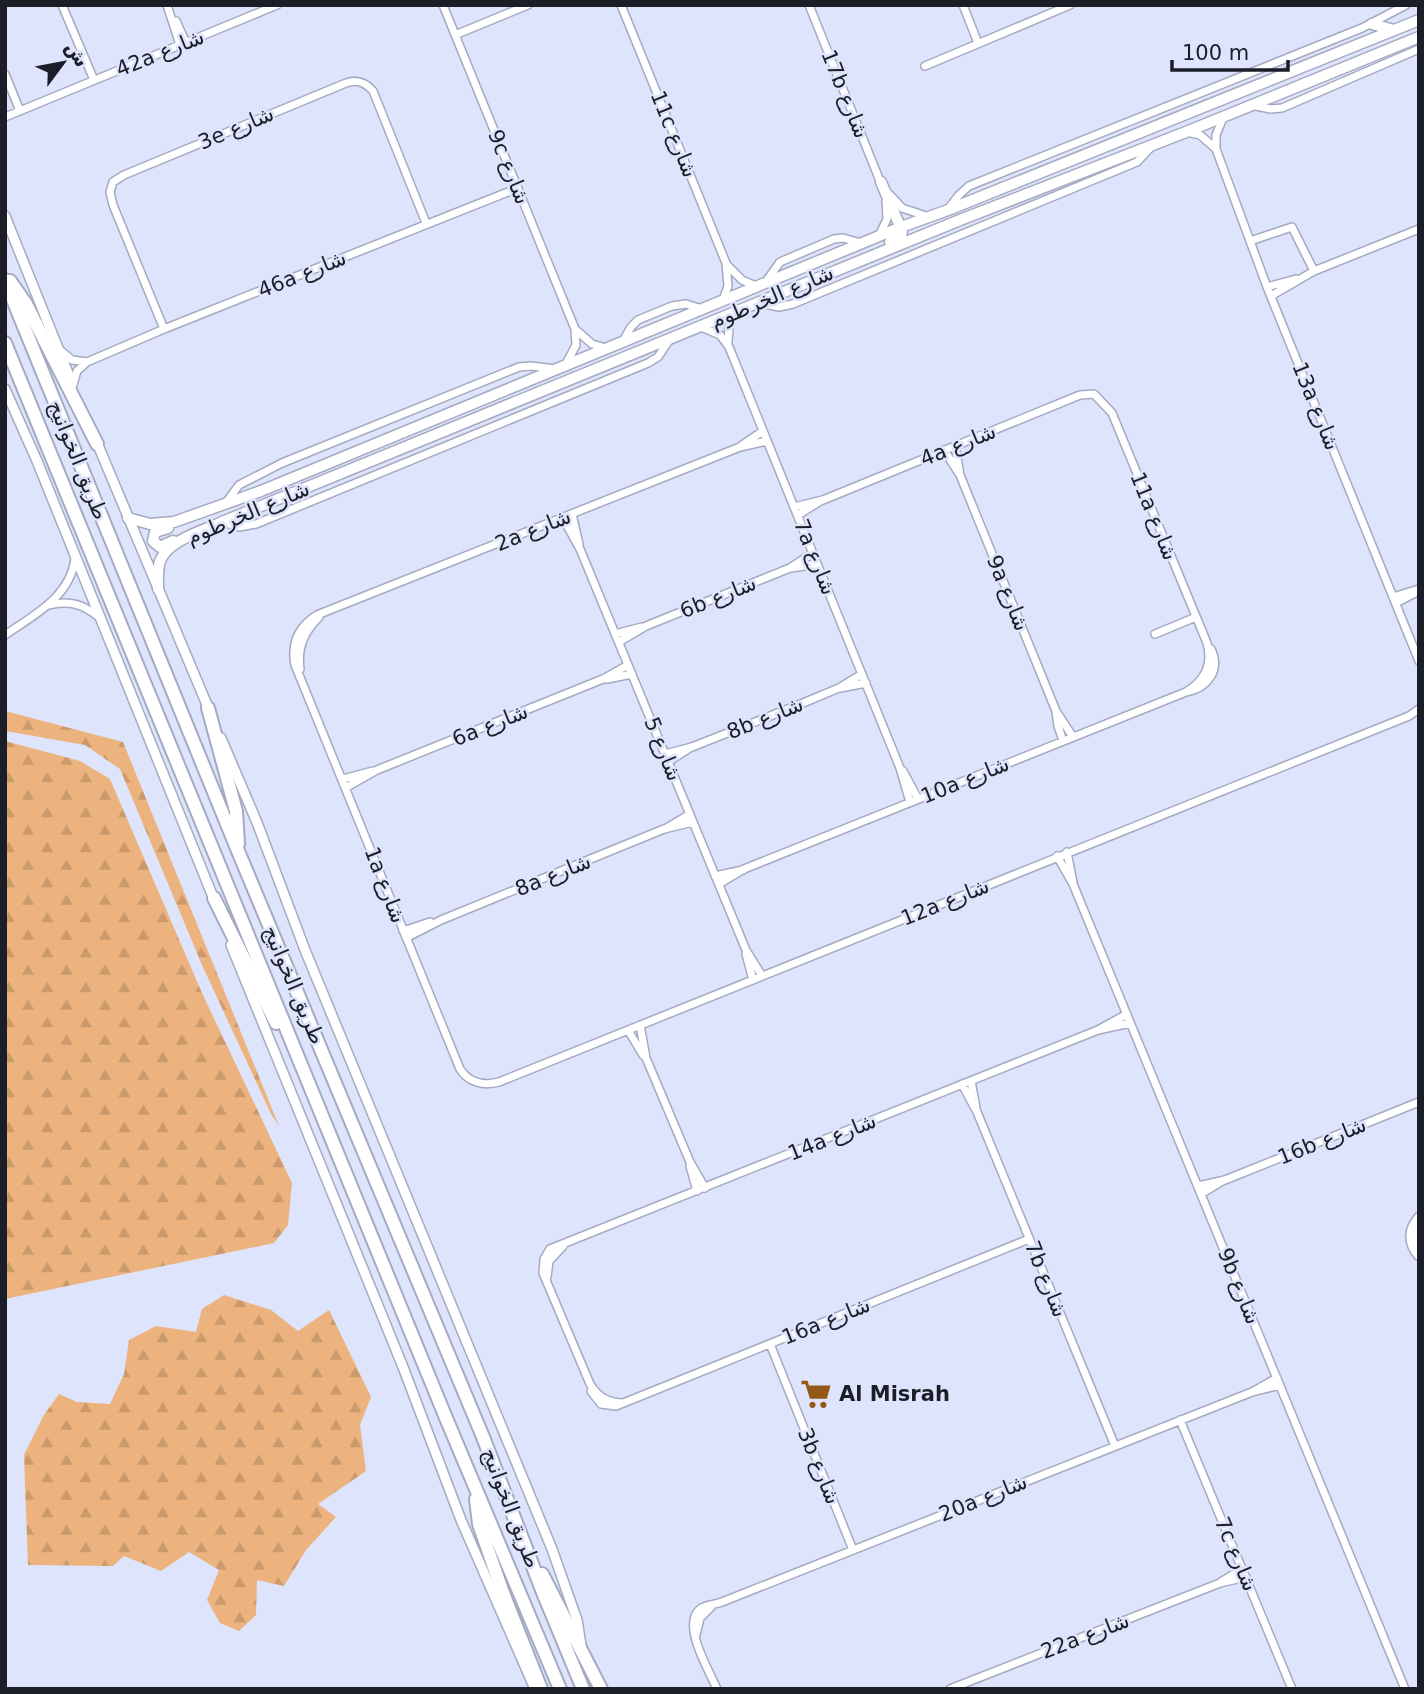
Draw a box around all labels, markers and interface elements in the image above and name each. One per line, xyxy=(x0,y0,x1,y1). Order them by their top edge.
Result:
street label: 42a شارع xyxy=(112,24,208,82)
north arrow xyxy=(28,28,98,98)
scale bar xyxy=(1172,28,1288,72)
text: ش xyxy=(60,37,94,71)
text: 100 m xyxy=(1182,41,1249,65)
street label: 17b شارع xyxy=(816,46,874,142)
street label: 11c شارع xyxy=(646,87,702,181)
street label: 3e شارع xyxy=(195,101,277,155)
street label: 9c شارع xyxy=(483,126,535,208)
street label: 46a شارع xyxy=(254,245,350,303)
street label: شارع الخرطوم xyxy=(707,260,837,334)
street label: 13a شارع xyxy=(1287,358,1345,454)
street label: طريق الخوانيج xyxy=(43,397,113,523)
street label: 4a شارع xyxy=(917,419,999,471)
street label: 11a شارع xyxy=(1125,468,1183,564)
street label: شارع الخرطوم xyxy=(183,476,313,550)
street label: 2a شارع xyxy=(492,504,574,556)
street label: 7a شارع xyxy=(789,516,841,598)
street label: 9a شارع xyxy=(982,552,1034,634)
street label: 6b شارع xyxy=(676,571,760,623)
street label: 8b شارع xyxy=(723,692,807,744)
street label: 6a شارع xyxy=(449,699,531,751)
street label: شارع 5 xyxy=(639,714,687,784)
street label: 10a شارع xyxy=(917,751,1013,809)
street label: 1a شارع xyxy=(360,844,410,926)
street label: 8a شارع xyxy=(512,849,594,901)
street label: 12a شارع xyxy=(897,873,993,931)
street label: طريق الخوانيج xyxy=(258,922,330,1048)
street label: 14a شارع xyxy=(784,1108,880,1166)
street label: 16b شارع xyxy=(1274,1112,1370,1170)
street label: 7b شارع xyxy=(1020,1237,1072,1321)
street label: 9b شارع xyxy=(1213,1244,1265,1328)
street label: 16a شارع xyxy=(778,1292,874,1350)
supermarket icon: Al Misrah xyxy=(799,1377,833,1411)
place label: Al Misrah xyxy=(839,1382,950,1406)
street label: 3b شارع xyxy=(793,1424,845,1508)
street label: طريق الخوانيج xyxy=(477,1445,545,1571)
street label: 20a شارع xyxy=(935,1469,1031,1527)
street label: 7c شارع xyxy=(1210,1513,1262,1595)
street label: 22a شارع xyxy=(1037,1608,1133,1664)

